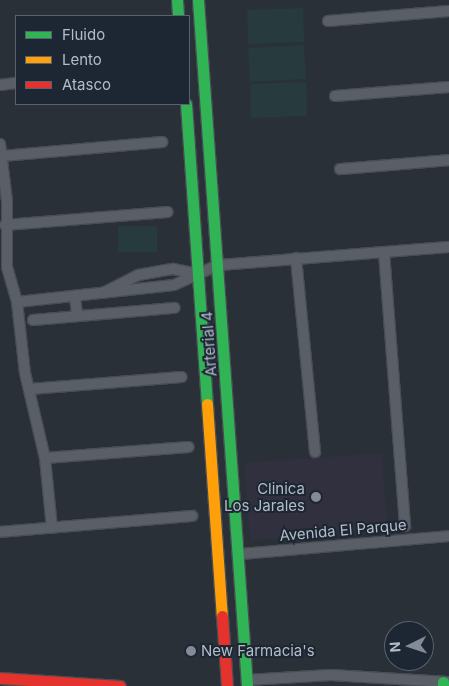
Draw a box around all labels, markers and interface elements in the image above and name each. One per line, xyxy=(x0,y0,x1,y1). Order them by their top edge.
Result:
legend xyxy=(15,15,190,105)
text: Fluido xyxy=(62,25,105,44)
text: Lento xyxy=(62,50,102,69)
text: Atasco xyxy=(62,75,111,94)
street label: Arterial 4 xyxy=(198,311,220,377)
place label: Clinica Los Jarales xyxy=(224,479,305,514)
marker: Clinica Los Jarales xyxy=(309,490,323,504)
street label: Avenida El Parque xyxy=(279,515,407,545)
north arrow xyxy=(384,621,434,671)
text: N xyxy=(386,641,403,653)
place label: New Farmacia's xyxy=(201,642,315,660)
marker: New Farmacia's xyxy=(185,645,197,657)

